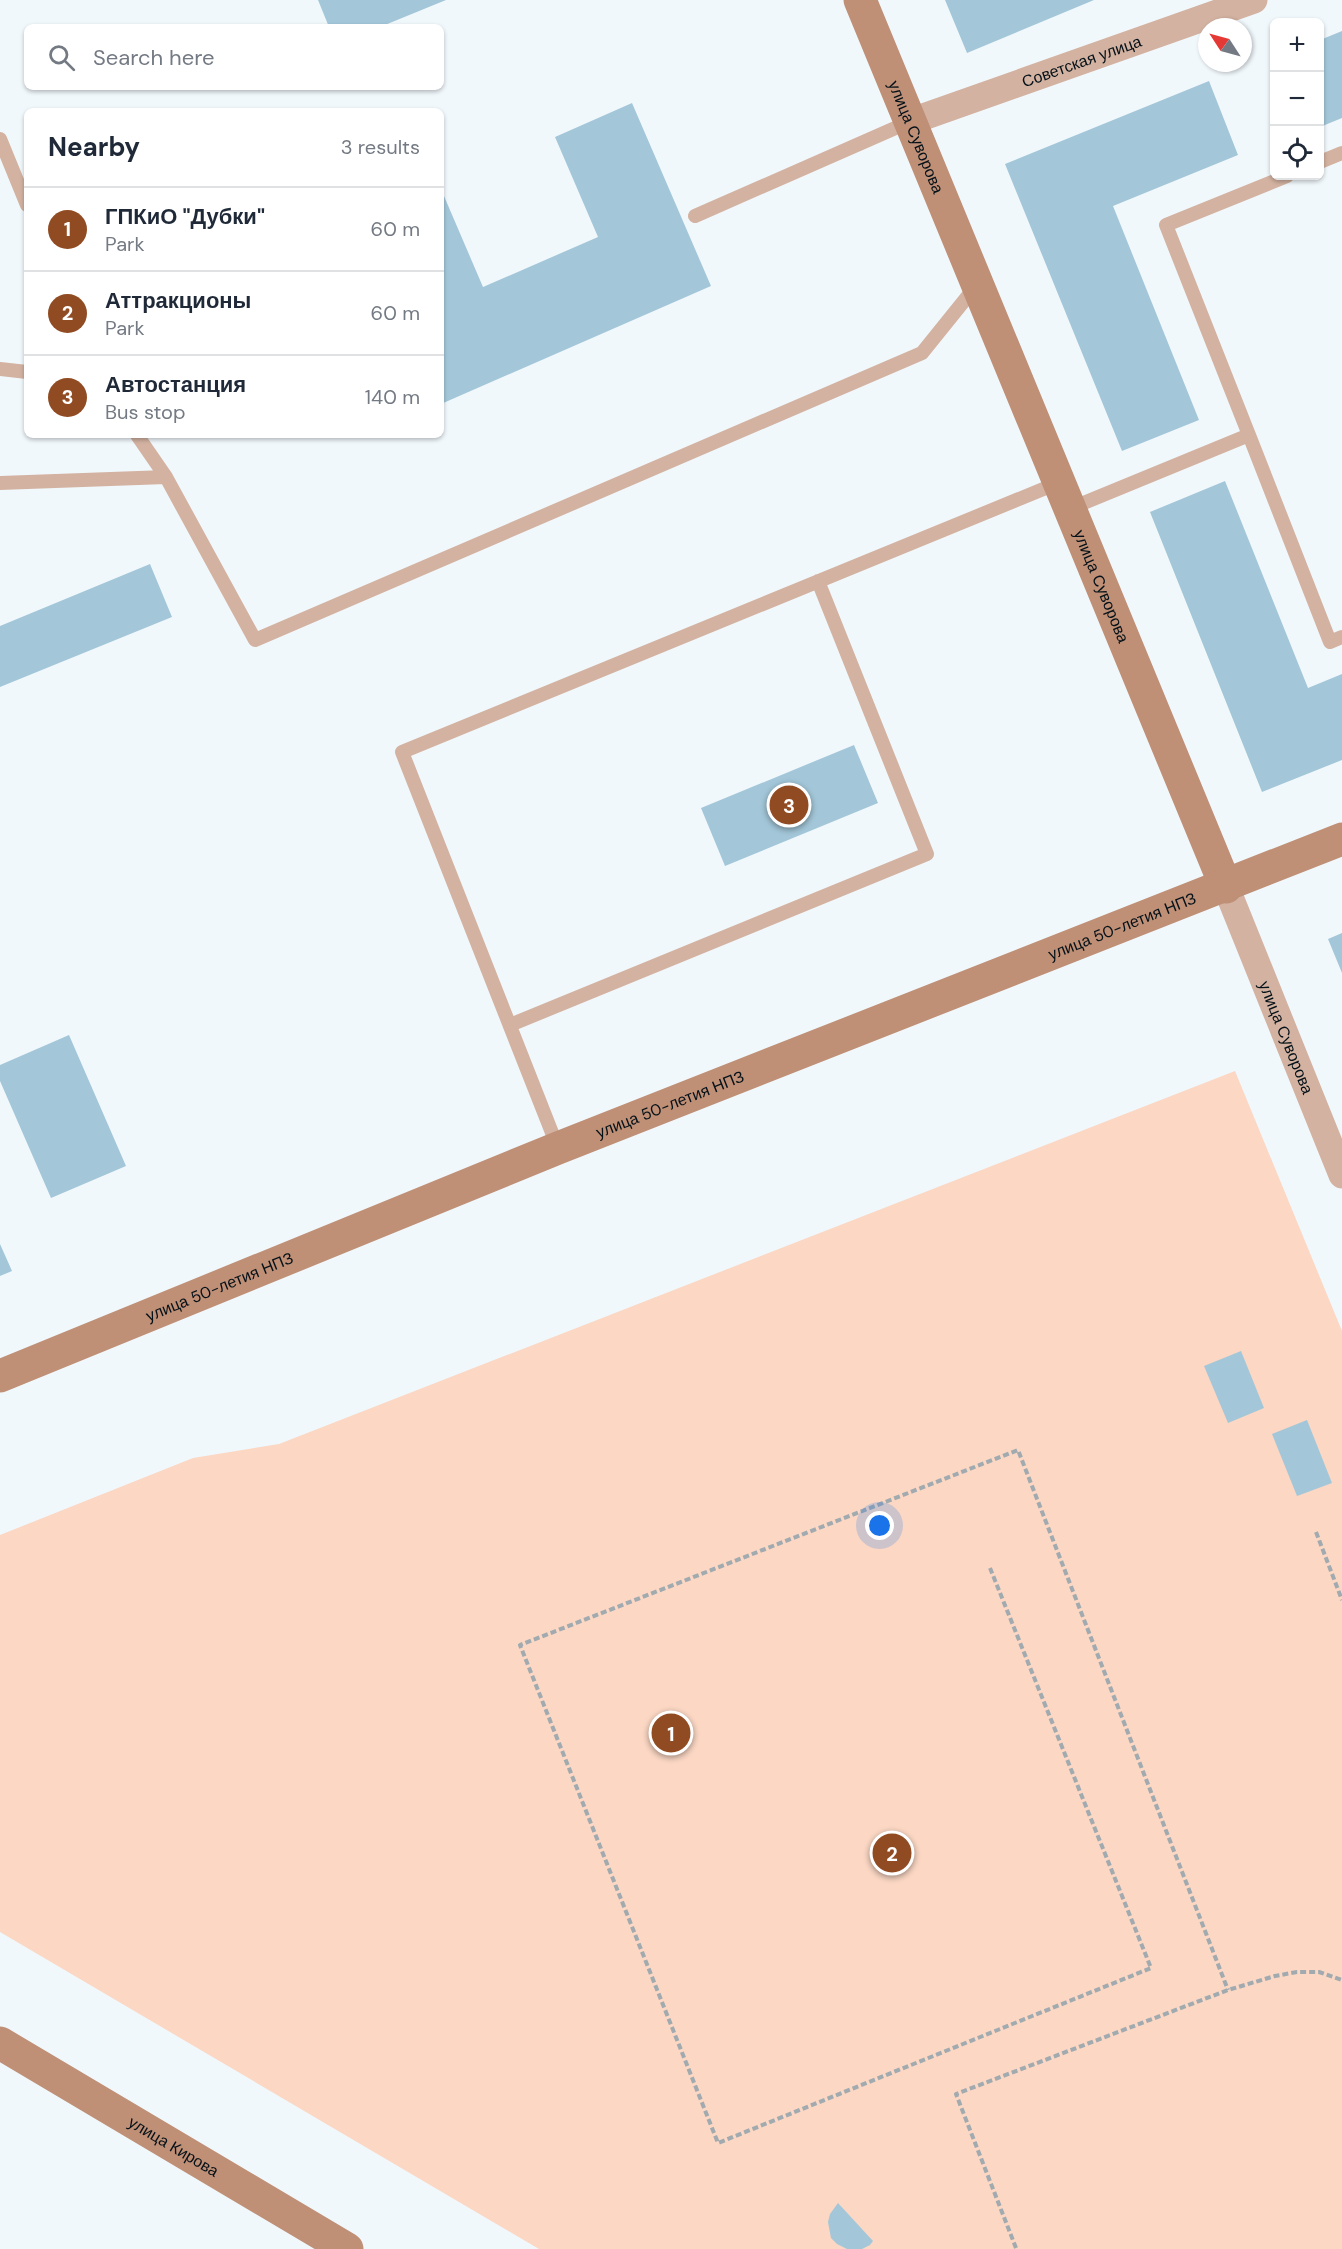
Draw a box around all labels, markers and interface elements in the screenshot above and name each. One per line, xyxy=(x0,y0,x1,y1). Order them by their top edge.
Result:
north arrow xyxy=(1198,18,1252,72)
map controls xyxy=(1270,18,1324,180)
button: + xyxy=(1270,18,1324,72)
search box xyxy=(24,24,444,90)
street label: Советская улица xyxy=(1019,30,1144,92)
icon: search xyxy=(45,41,78,74)
text: Search here xyxy=(93,43,214,72)
button: − xyxy=(1270,72,1324,126)
street label: улица Суворова xyxy=(884,77,949,196)
button: locate xyxy=(1270,126,1324,180)
text: Nearby xyxy=(48,130,140,164)
text: 3 results xyxy=(341,134,420,160)
text: ГПКиО "Дубки" xyxy=(105,202,265,231)
text: 1 xyxy=(64,216,71,242)
text: 60 m xyxy=(371,216,420,242)
text: Park xyxy=(105,231,145,257)
text: Аттракционы xyxy=(105,286,251,315)
text: 2 xyxy=(62,300,73,326)
text: 60 m xyxy=(371,300,420,326)
text: Park xyxy=(105,315,145,341)
text: Автостанция xyxy=(105,370,246,399)
text: 3 xyxy=(61,384,74,410)
text: 140 m xyxy=(365,384,420,410)
text: Bus stop xyxy=(105,399,185,425)
street label: улица Суворова xyxy=(1069,527,1134,646)
pin: 3 xyxy=(770,782,808,828)
street label: улица 50-летия НПЗ xyxy=(1045,887,1199,964)
street label: улица Суворова xyxy=(1254,978,1319,1097)
street label: улица 50-летия НПЗ xyxy=(593,1065,747,1143)
street label: улица 50-летия НПЗ xyxy=(143,1247,296,1326)
your location xyxy=(865,1511,894,1540)
pin: 1 xyxy=(652,1710,690,1756)
pin: 2 xyxy=(872,1830,912,1876)
street label: улица Кирова xyxy=(125,2111,223,2181)

